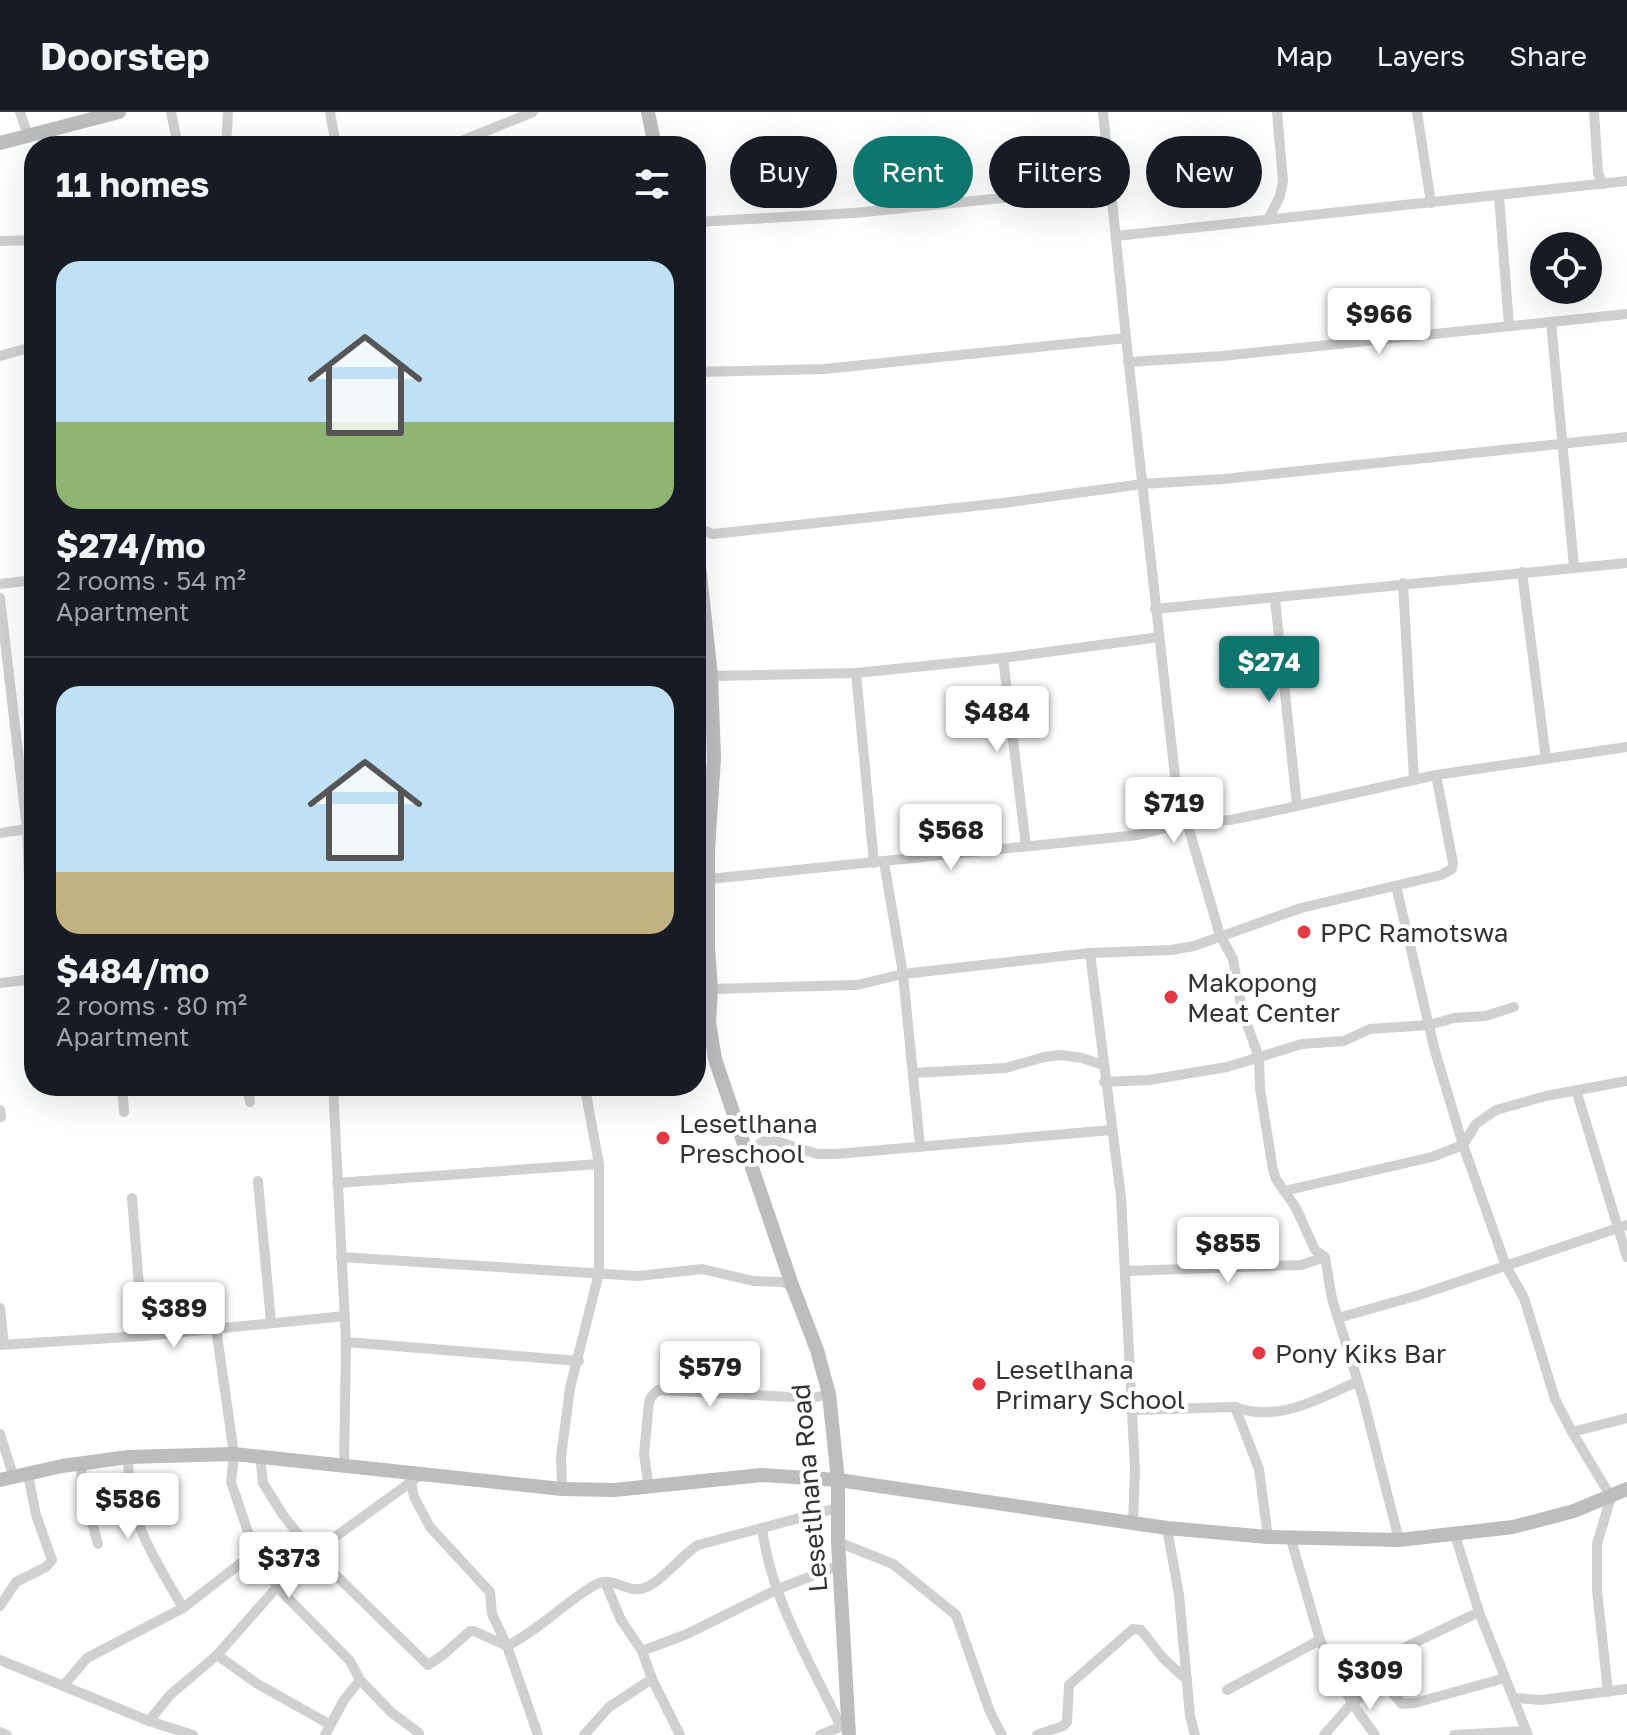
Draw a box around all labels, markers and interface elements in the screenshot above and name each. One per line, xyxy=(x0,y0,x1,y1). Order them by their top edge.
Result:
text: Doorstep xyxy=(40,33,210,78)
text: Map xyxy=(1275,39,1333,72)
text: Layers xyxy=(1377,39,1465,72)
text: Share xyxy=(1509,39,1587,72)
chip: Buy xyxy=(730,136,837,208)
chip: Rent xyxy=(853,136,973,208)
chip: Filters xyxy=(989,136,1130,208)
chip: New xyxy=(1146,136,1262,208)
icon: filters xyxy=(630,162,674,206)
text: 11 homes xyxy=(56,164,209,204)
map controls xyxy=(1530,232,1602,304)
button: locate xyxy=(1530,232,1602,304)
pin: $966 xyxy=(1332,288,1426,356)
text: $966 xyxy=(1346,298,1412,329)
icon: home xyxy=(293,313,437,457)
text: $274/mo xyxy=(56,525,206,565)
text: 2 rooms · 54 m² xyxy=(56,565,246,596)
text: Apartment xyxy=(56,596,189,627)
pin: $274 xyxy=(1222,636,1316,704)
text: $274 xyxy=(1237,646,1301,677)
pin: $484 xyxy=(950,686,1044,754)
text: $484 xyxy=(964,696,1030,727)
icon: home xyxy=(293,738,437,882)
pin: $719 xyxy=(1127,777,1221,845)
text: $719 xyxy=(1143,787,1205,818)
pin: $568 xyxy=(904,804,998,872)
text: $568 xyxy=(918,814,984,845)
place label: PPC Ramotswa xyxy=(1320,917,1508,948)
marker: PPC Ramotswa xyxy=(1295,923,1313,941)
text: $484/mo xyxy=(56,950,210,990)
place label: Makopong Meat Center xyxy=(1187,967,1340,1028)
marker: Makopong Meat Center xyxy=(1162,988,1180,1006)
text: 2 rooms · 80 m² xyxy=(56,990,247,1021)
text: Apartment xyxy=(56,1021,189,1052)
place label: Lesetlhana Preschool xyxy=(679,1108,818,1169)
marker: Lesetlhana Preschool xyxy=(654,1129,672,1147)
pin: $855 xyxy=(1181,1217,1275,1285)
text: $855 xyxy=(1195,1227,1261,1258)
pin: $389 xyxy=(127,1282,221,1350)
text: $389 xyxy=(141,1292,207,1323)
place label: Pony Kiks Bar xyxy=(1275,1338,1446,1369)
pin: $579 xyxy=(663,1341,757,1409)
marker: Pony Kiks Bar xyxy=(1250,1344,1268,1362)
text: $579 xyxy=(678,1351,742,1382)
place label: Lesetlhana Primary School xyxy=(995,1354,1185,1415)
marker: Lesetlhana Primary School xyxy=(970,1375,988,1393)
street label: Lesetlhana Road xyxy=(784,1383,834,1593)
pin: $586 xyxy=(81,1473,175,1541)
text: $586 xyxy=(95,1483,161,1514)
pin: $373 xyxy=(242,1532,336,1600)
text: $373 xyxy=(257,1542,321,1573)
pin: $309 xyxy=(1323,1644,1417,1712)
text: $309 xyxy=(1337,1654,1403,1685)

